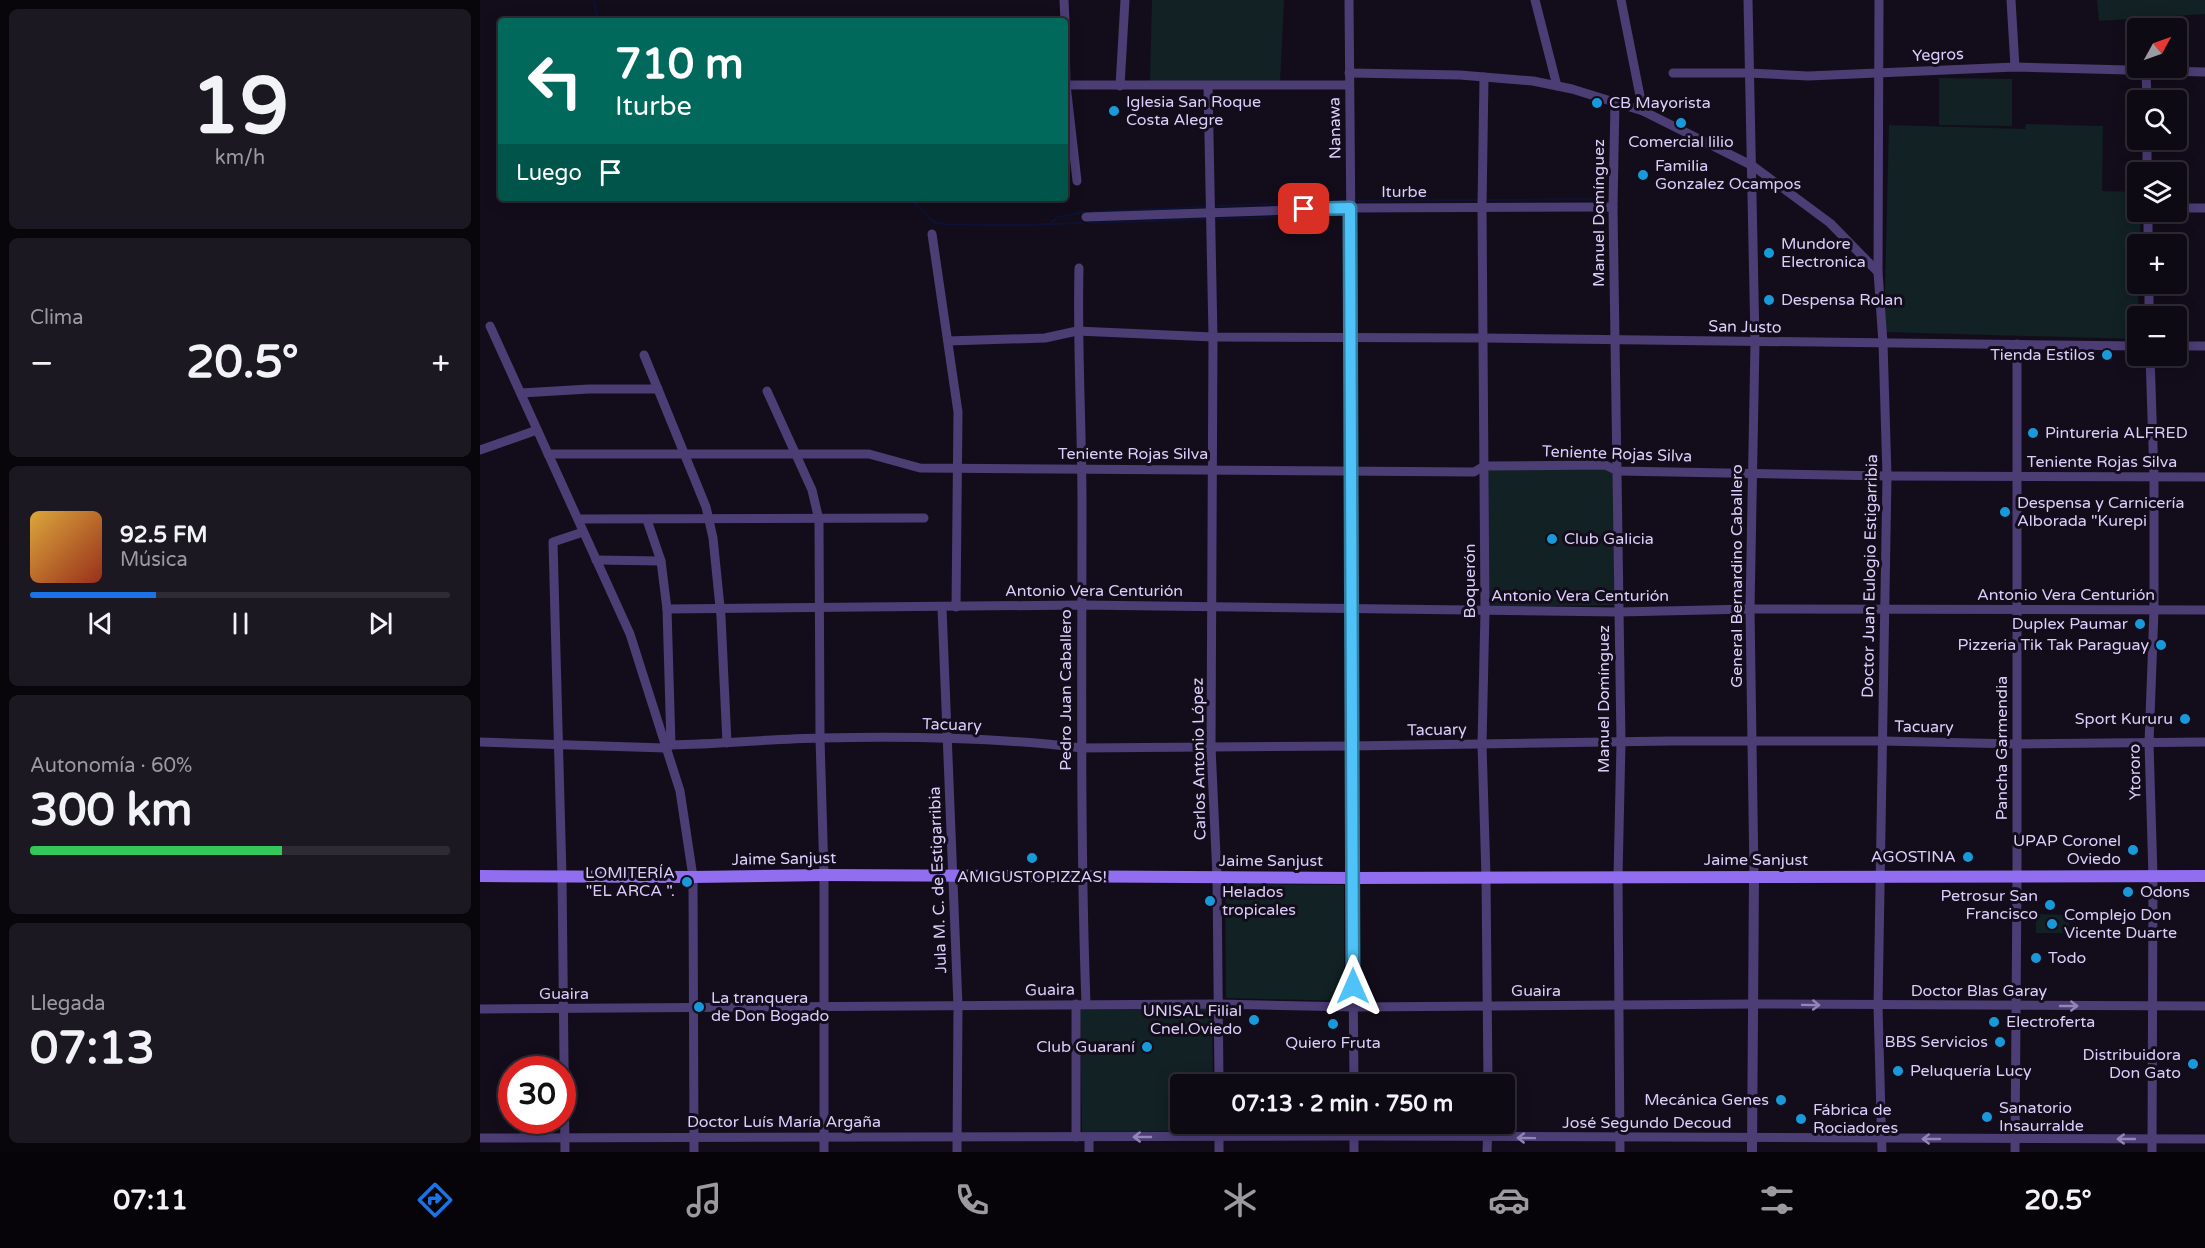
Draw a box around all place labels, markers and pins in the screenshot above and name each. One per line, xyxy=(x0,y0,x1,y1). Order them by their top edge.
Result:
place label: Iglesia San Roque Costa Alegre xyxy=(1126,92,1261,130)
place label: CB Mayorista xyxy=(1609,93,1711,113)
marker: CB Mayorista xyxy=(1590,96,1604,110)
marker: Iglesia San Roque Costa Alegre xyxy=(1107,104,1121,118)
marker: Comercial lilio xyxy=(1674,116,1688,130)
place label: Comercial lilio xyxy=(1628,132,1734,152)
place label: Familia Gonzalez Ocampos xyxy=(1655,156,1801,194)
marker: Familia Gonzalez Ocampos xyxy=(1636,168,1650,182)
pin xyxy=(1278,183,1329,234)
place label: Mundore Electronica xyxy=(1781,234,1866,272)
marker: Mundore Electronica xyxy=(1762,246,1776,260)
place label: Despensa Rolan xyxy=(1781,290,1903,310)
marker: Despensa Rolan xyxy=(1762,293,1776,307)
place label: Tienda Estilos xyxy=(1990,345,2095,365)
marker: Tienda Estilos xyxy=(2100,348,2114,362)
place label: Pintureria ALFRED xyxy=(2045,423,2188,443)
marker: Pintureria ALFRED xyxy=(2026,426,2040,440)
place label: Despensa y Carnicería Alborada "Kurepi xyxy=(2017,493,2185,531)
marker: Despensa y Carnicería Alborada "Kurepi xyxy=(1998,505,2012,519)
place label: Club Galicia xyxy=(1564,529,1654,549)
marker: Club Galicia xyxy=(1545,532,1559,546)
place label: Duplex Paumar xyxy=(2012,614,2129,634)
marker: Duplex Paumar xyxy=(2133,617,2147,631)
place label: Pizzeria Tik Tak Paraguay xyxy=(1958,635,2149,655)
marker: Pizzeria Tik Tak Paraguay xyxy=(2154,638,2168,652)
place label: Sport Kururu xyxy=(2075,709,2173,729)
marker: Sport Kururu xyxy=(2178,712,2192,726)
place label: UPAP Coronel Oviedo xyxy=(2013,831,2121,869)
marker: UPAP Coronel Oviedo xyxy=(2126,843,2140,857)
place label: AGOSTINA xyxy=(1871,847,1956,867)
marker: AGOSTINA xyxy=(1961,850,1975,864)
marker: AMIGUSTOPIZZAS! xyxy=(1025,851,1039,865)
place label: LOMITERÍA "EL ARCA ". xyxy=(585,863,675,901)
place label: AMIGUSTOPIZZAS! xyxy=(957,867,1107,887)
marker: LOMITERÍA "EL ARCA ". xyxy=(680,875,694,889)
place label: Helados tropicales xyxy=(1222,882,1296,920)
place label: Odons xyxy=(2140,882,2190,902)
marker: Odons xyxy=(2121,885,2135,899)
place label: Petrosur San Francisco xyxy=(1940,886,2038,924)
marker: Helados tropicales xyxy=(1203,894,1217,908)
marker: Petrosur San Francisco xyxy=(2043,898,2057,912)
place label: Complejo Don Vicente Duarte xyxy=(2064,905,2177,943)
marker: Complejo Don Vicente Duarte xyxy=(2045,917,2059,931)
place label: Todo xyxy=(2048,948,2086,968)
marker: Todo xyxy=(2029,951,2043,965)
place label: La tranquera de Don Bogado xyxy=(711,988,829,1026)
marker: La tranquera de Don Bogado xyxy=(692,1000,706,1014)
place label: UNISAL Filial Cnel.Oviedo xyxy=(1143,1001,1242,1039)
place label: Electroferta xyxy=(2006,1012,2095,1032)
marker: UNISAL Filial Cnel.Oviedo xyxy=(1247,1013,1261,1027)
marker: Electroferta xyxy=(1987,1015,2001,1029)
marker: Quiero Fruta xyxy=(1326,1017,1340,1031)
place label: BBS Servicios xyxy=(1884,1032,1988,1052)
place label: Quiero Fruta xyxy=(1285,1033,1381,1053)
marker: BBS Servicios xyxy=(1993,1035,2007,1049)
place label: Club Guaraní xyxy=(1036,1037,1135,1057)
marker: Club Guaraní xyxy=(1140,1040,1154,1054)
place label: Distribuidora Don Gato xyxy=(2083,1045,2181,1083)
marker: Distribuidora Don Gato xyxy=(2186,1057,2200,1071)
place label: Peluquería Lucy xyxy=(1910,1061,2032,1081)
marker: Peluquería Lucy xyxy=(1891,1064,1905,1078)
place label: Mecánica Genes xyxy=(1644,1090,1769,1110)
marker: Mecánica Genes xyxy=(1774,1093,1788,1107)
place label: Sanatorio Insaurralde xyxy=(1999,1098,2084,1136)
place label: Fábrica de Rociadores xyxy=(1813,1100,1898,1138)
marker: Sanatorio Insaurralde xyxy=(1980,1110,1994,1124)
marker: Fábrica de Rociadores xyxy=(1794,1112,1808,1126)

